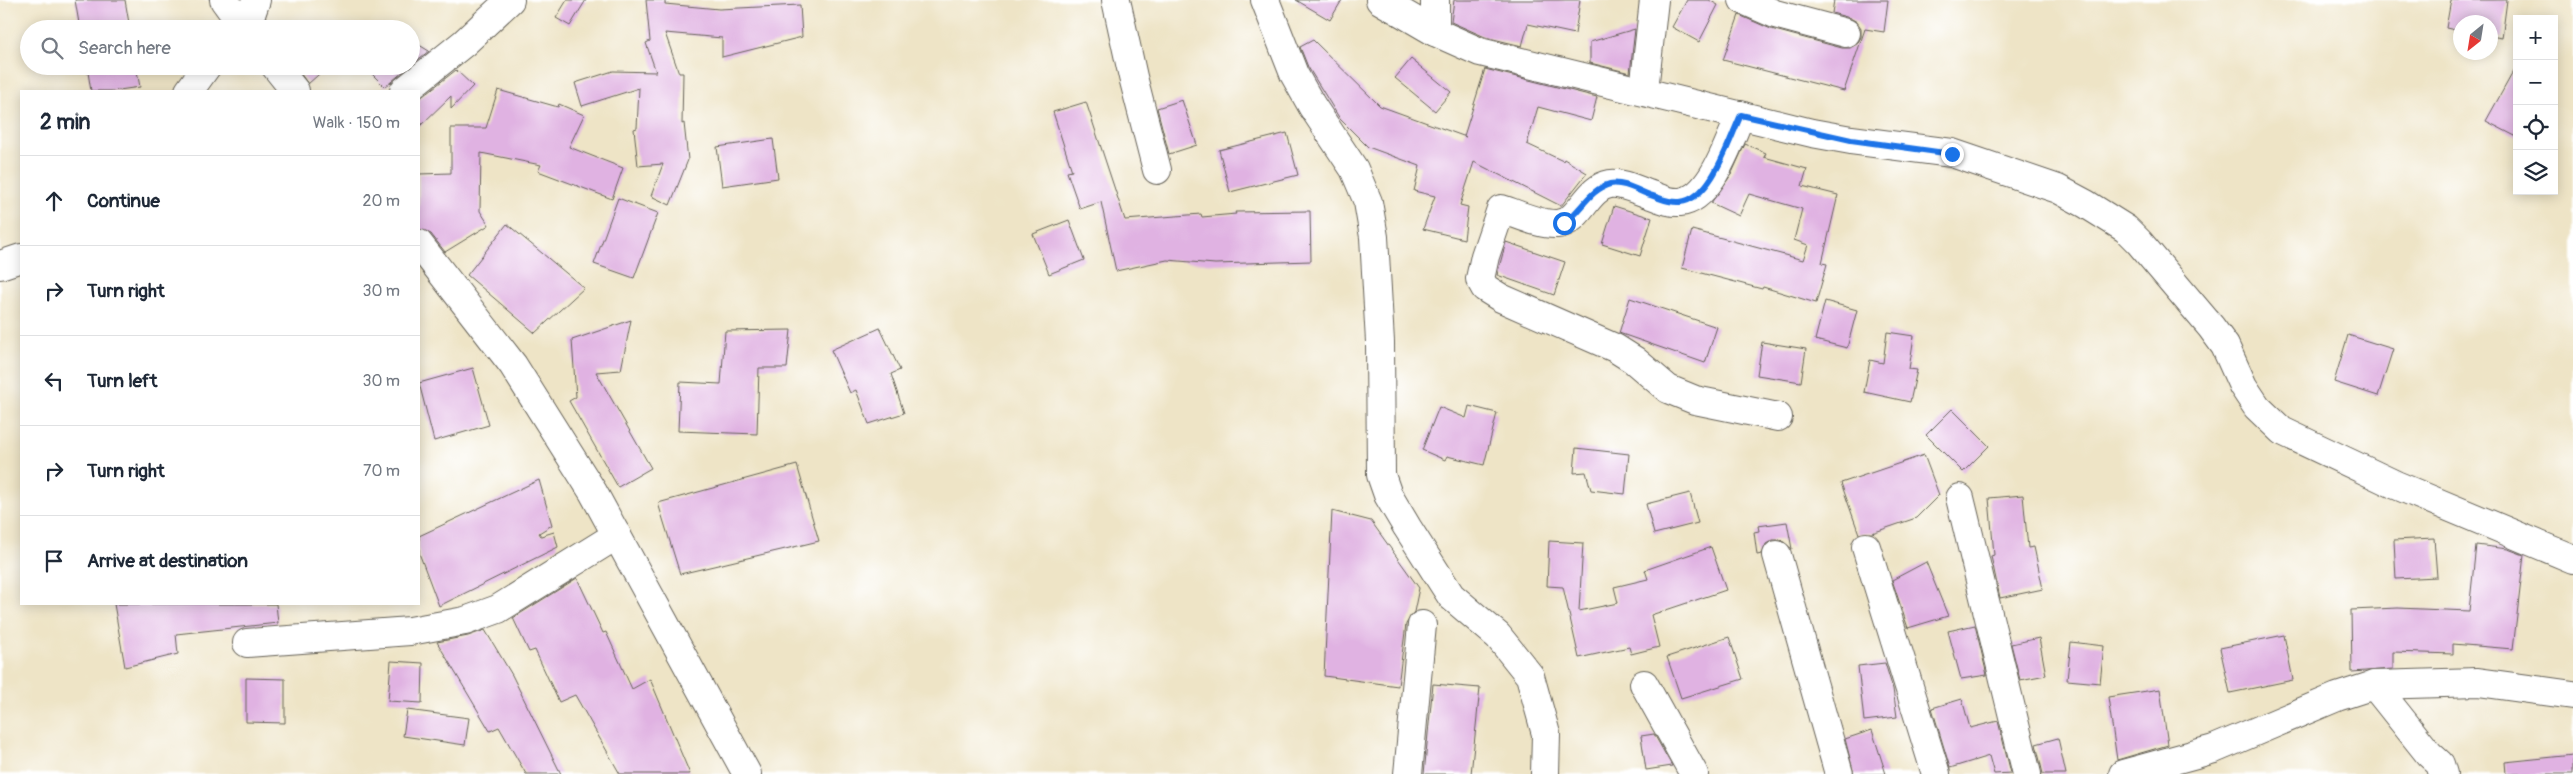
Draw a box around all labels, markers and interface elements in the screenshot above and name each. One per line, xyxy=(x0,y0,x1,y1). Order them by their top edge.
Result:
north arrow xyxy=(2453,15,2498,60)
map controls xyxy=(2513,15,2558,195)
button: + xyxy=(2513,15,2558,60)
search box xyxy=(20,20,420,75)
icon: search xyxy=(38,34,66,62)
text: Search here xyxy=(78,36,171,60)
button: − xyxy=(2513,60,2558,105)
button: locate xyxy=(2513,105,2558,150)
text: 2 min xyxy=(40,109,90,136)
text: Walk · 150 m xyxy=(313,113,400,133)
route end xyxy=(1941,143,1964,166)
button: layers xyxy=(2513,150,2558,195)
icon: ahead xyxy=(40,187,68,215)
text: Continue xyxy=(87,189,160,213)
text: 20 m xyxy=(362,191,400,211)
route start xyxy=(1553,212,1576,235)
icon: right xyxy=(40,277,68,305)
text: Turn right xyxy=(87,279,165,303)
text: 30 m xyxy=(362,281,400,301)
icon: left xyxy=(40,367,68,395)
text: Turn left xyxy=(87,369,157,393)
text: 30 m xyxy=(362,371,400,391)
icon: right xyxy=(40,457,68,485)
text: Turn right xyxy=(87,459,165,483)
text: 70 m xyxy=(363,461,400,481)
icon: arrive xyxy=(40,547,68,575)
text: Arrive at destination xyxy=(87,549,248,573)

